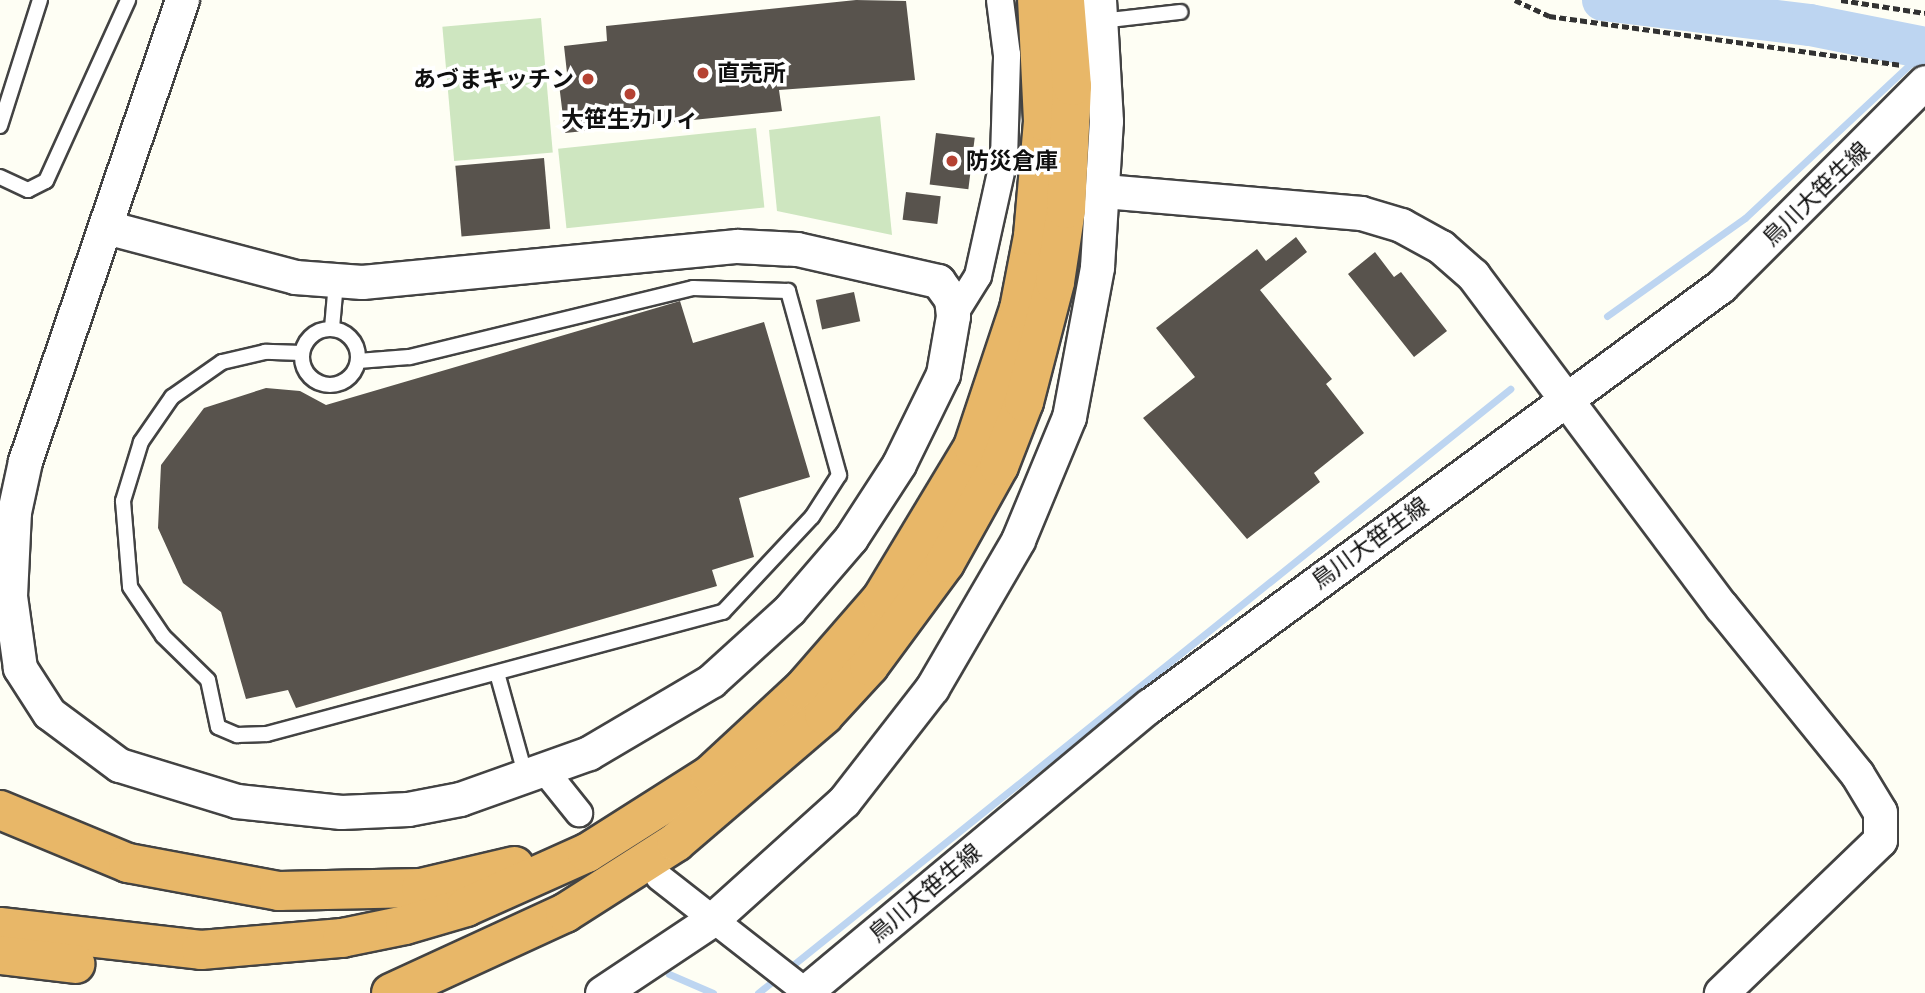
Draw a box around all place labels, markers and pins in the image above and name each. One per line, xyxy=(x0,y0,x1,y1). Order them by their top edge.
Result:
place label: 直売所 xyxy=(717,59,786,87)
place label: あづまキッチン xyxy=(413,65,574,93)
marker: 直売所 xyxy=(695,65,711,81)
marker: あづまキッチン xyxy=(580,71,596,87)
marker: 大笹生カリィ xyxy=(622,86,638,102)
place label: 大笹生カリィ xyxy=(561,105,699,133)
place label: 防災倉庫 xyxy=(966,147,1058,175)
marker: 防災倉庫 xyxy=(944,153,960,169)

